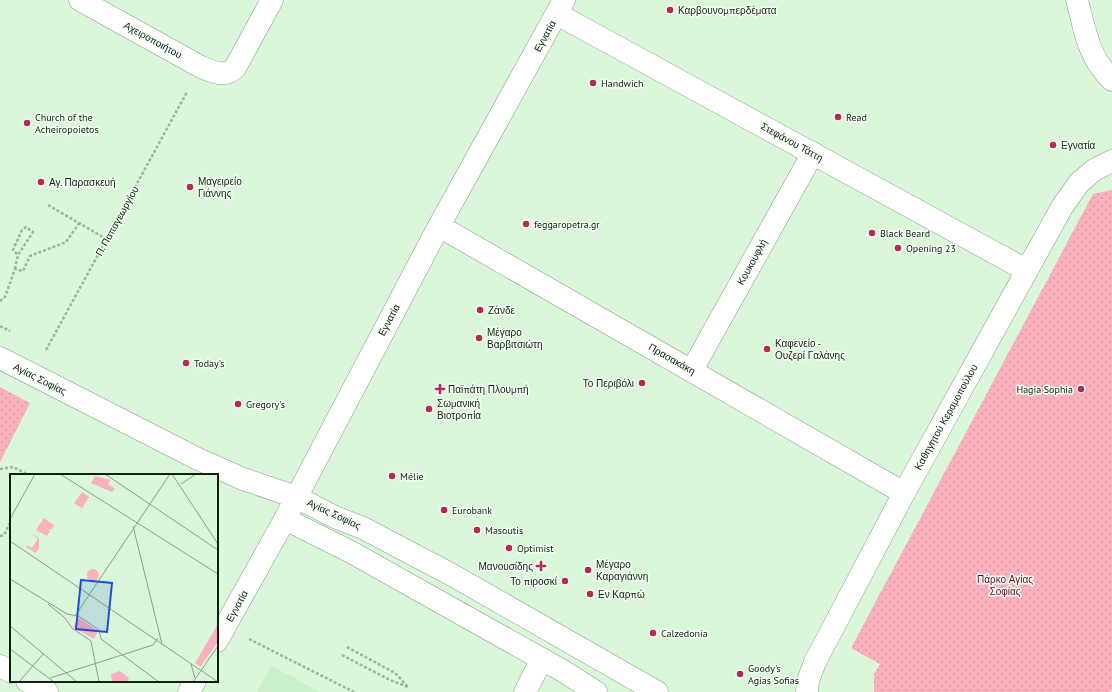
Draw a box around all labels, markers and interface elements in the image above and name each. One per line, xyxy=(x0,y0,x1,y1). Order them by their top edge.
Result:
place label: Καρβουνομπερδέματα xyxy=(678,4,777,17)
marker: Καρβουνομπερδέματα xyxy=(665,5,675,15)
street label: Εγνατία xyxy=(531,18,559,54)
street label: Αχειροποιήτου xyxy=(122,19,184,61)
place label: Handwich xyxy=(601,77,644,90)
marker: Handwich xyxy=(588,78,598,88)
place label: Church of the Acheiropoietos xyxy=(35,111,99,136)
place label: Read xyxy=(846,111,867,124)
marker: Read xyxy=(833,112,843,122)
marker: Church of the Acheiropoietos xyxy=(22,118,32,128)
street label: Στεφάνου Τάττη xyxy=(759,120,825,164)
place label: Εγνατία xyxy=(1061,139,1096,152)
marker: Εγνατία xyxy=(1048,140,1058,150)
place label: Μαγειρείο Γιάννης xyxy=(198,175,242,200)
place label: Αγ. Παρασκευή xyxy=(49,176,116,189)
marker: Αγ. Παρασκευή xyxy=(36,177,46,187)
marker: Μαγειρείο Γιάννης xyxy=(185,182,195,192)
street label: Π. Παπαγεωργίου xyxy=(92,184,142,258)
place label: feggaropetra.gr xyxy=(534,218,600,231)
marker: feggaropetra.gr xyxy=(521,219,531,229)
place label: Black Beard xyxy=(880,227,930,240)
marker: Black Beard xyxy=(867,228,877,238)
street label: Κουκουφλή xyxy=(734,237,770,287)
place label: Opening 23 xyxy=(906,242,956,255)
marker: Opening 23 xyxy=(893,243,903,253)
street label: Εγνατία xyxy=(375,302,403,338)
place label: Ζάνδε xyxy=(488,304,515,317)
marker: Ζάνδε xyxy=(475,305,485,315)
place label: Μέγαρο Βαρβιτσιώτη xyxy=(487,326,543,351)
marker: Μέγαρο Βαρβιτσιώτη xyxy=(474,333,484,343)
place label: Καφενείο - Ουζερί Γαλάνης xyxy=(775,337,845,362)
street label: Πρασακάκη xyxy=(646,340,698,378)
marker: Καφενείο - Ουζερί Γαλάνης xyxy=(762,344,772,354)
place label: Today's xyxy=(194,357,224,370)
marker: Today's xyxy=(181,358,191,368)
street label: Αγίας Σοφίας xyxy=(11,360,69,398)
street label: Καθηγητού Κεραμοπούλου xyxy=(912,362,980,472)
place label: Το Περιβόλι xyxy=(583,377,634,390)
marker: Το Περιβόλι xyxy=(637,378,647,388)
place label: Παϊπάτη Πλουμπή xyxy=(448,383,529,396)
place label: Hagia Sophia xyxy=(1016,383,1073,396)
marker: Παϊπάτη Πλουμπή xyxy=(435,384,445,394)
marker: Hagia Sophia xyxy=(1076,384,1086,394)
place label: Σωμανική Βιοτροπία xyxy=(437,397,481,422)
place label: Gregory's xyxy=(246,398,285,411)
marker: Gregory's xyxy=(233,399,243,409)
marker: Σωμανική Βιοτροπία xyxy=(424,404,434,414)
place label: Mélie xyxy=(400,470,424,483)
marker: Mélie xyxy=(387,471,397,481)
inset map xyxy=(10,474,218,682)
street label: Αγίας Σοφίας xyxy=(305,496,363,532)
place label: Eurobank xyxy=(452,504,492,517)
marker: Eurobank xyxy=(439,505,449,515)
place label: Masoutis xyxy=(485,524,523,537)
marker: Masoutis xyxy=(472,525,482,535)
place label: Optimist xyxy=(517,542,554,555)
marker: Optimist xyxy=(504,543,514,553)
place label: Μέγαρο Καραγιάννη xyxy=(596,558,648,583)
place label: Μανουσίδης xyxy=(479,560,533,573)
marker: Μανουσίδης xyxy=(536,561,546,571)
marker: Μέγαρο Καραγιάννη xyxy=(583,565,593,575)
park label: Πάρκο Αγίας Σοφίας xyxy=(977,573,1033,598)
place label: Το πιροσκί xyxy=(510,575,558,588)
marker: Το πιροσκί xyxy=(560,576,570,586)
street label: Εγνατία xyxy=(223,588,251,624)
place label: Εν Καρπώ xyxy=(598,588,645,601)
marker: Εν Καρπώ xyxy=(585,589,595,599)
place label: Calzedonia xyxy=(661,627,708,640)
marker: Calzedonia xyxy=(648,628,658,638)
place label: Goody's Agias Sofias xyxy=(748,662,799,687)
marker: Goody's Agias Sofias xyxy=(735,669,745,679)

